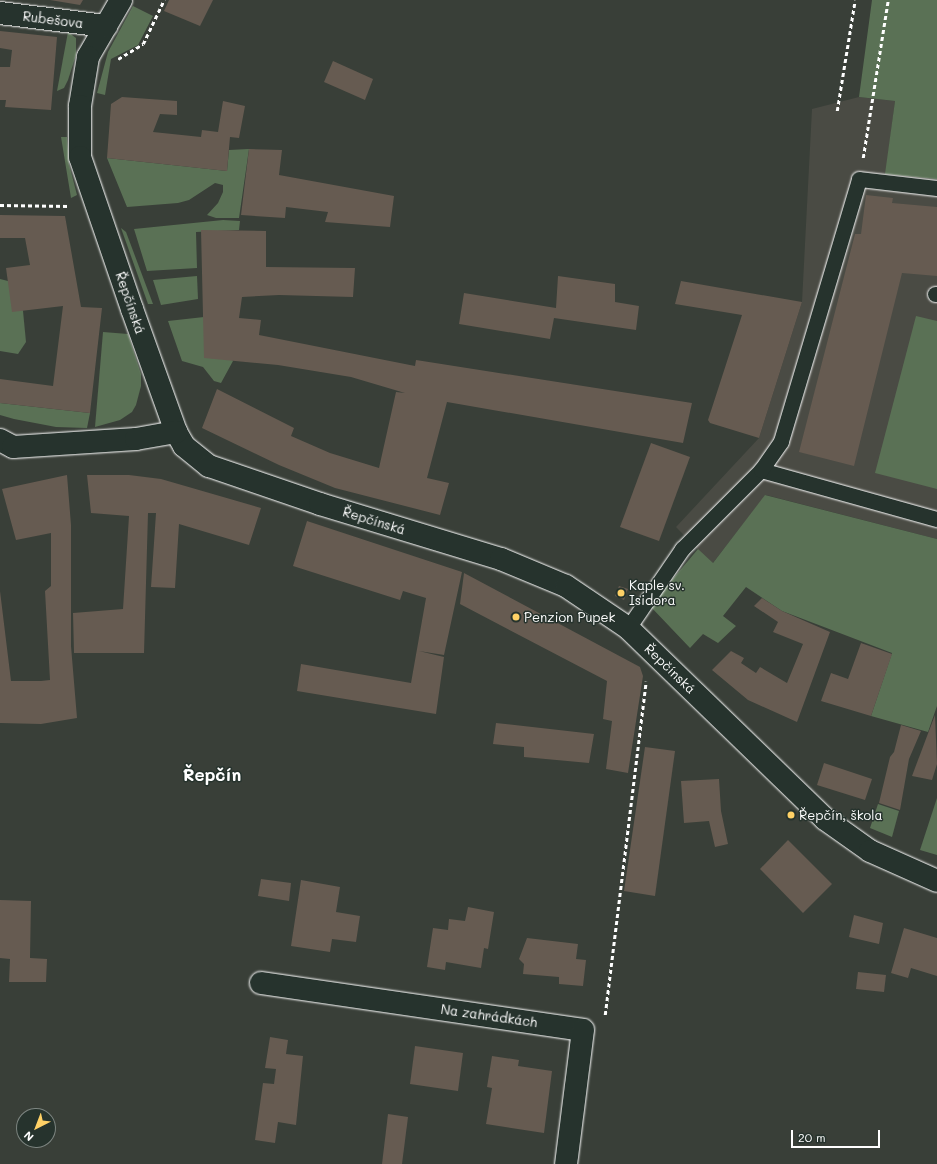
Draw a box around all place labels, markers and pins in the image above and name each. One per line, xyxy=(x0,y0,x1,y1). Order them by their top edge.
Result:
place label: Kaple sv. Isidora xyxy=(629,578,685,609)
marker: Kaple sv. Isidora xyxy=(616,588,626,598)
place label: Penzion Pupek xyxy=(524,609,615,625)
marker: Penzion Pupek xyxy=(511,612,521,622)
place label: Řepčín, škola xyxy=(799,807,883,823)
marker: Řepčín, škola xyxy=(786,810,796,820)

